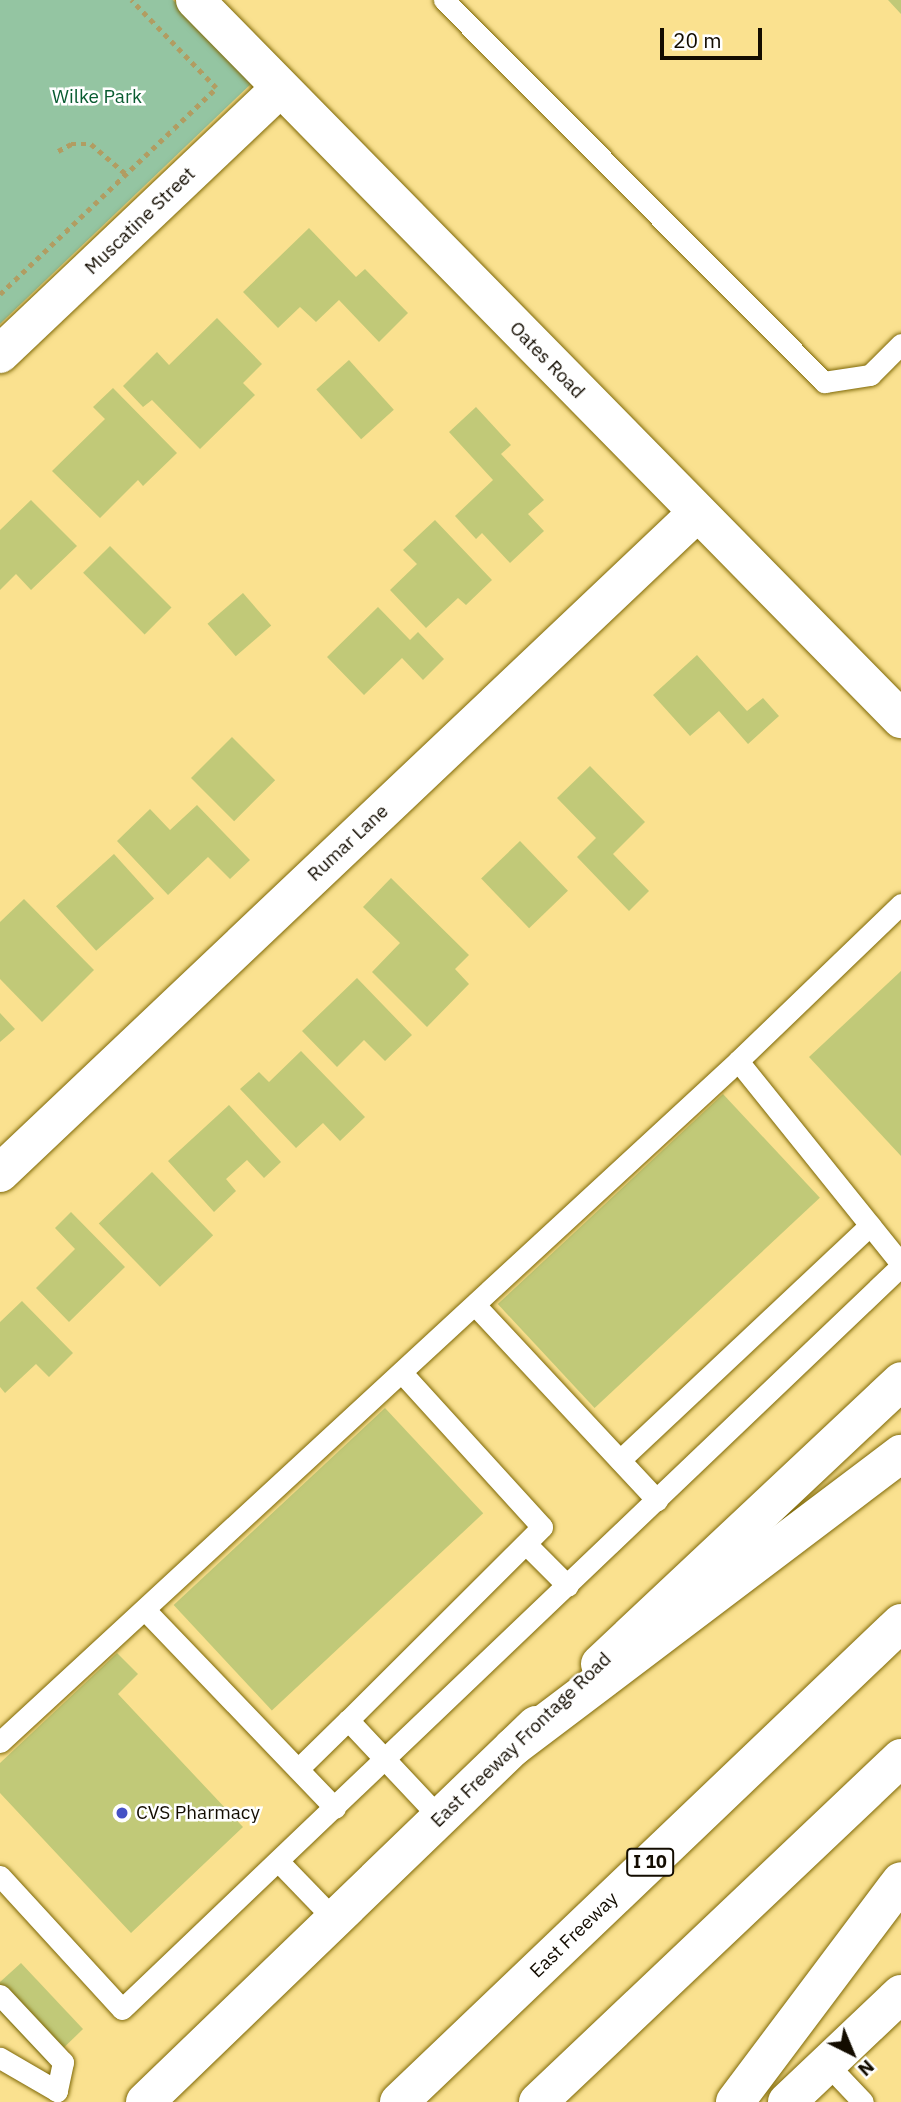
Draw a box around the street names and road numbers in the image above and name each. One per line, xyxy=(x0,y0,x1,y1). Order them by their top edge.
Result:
street label: Muscatine Street xyxy=(80,163,200,279)
street label: Oates Road xyxy=(505,317,589,403)
street label: Rumar Lane xyxy=(303,800,393,886)
street label: East Freeway Frontage Road xyxy=(426,1648,616,1832)
road number: I 10 xyxy=(626,1848,674,1876)
street label: East Freeway xyxy=(525,1887,623,1983)

